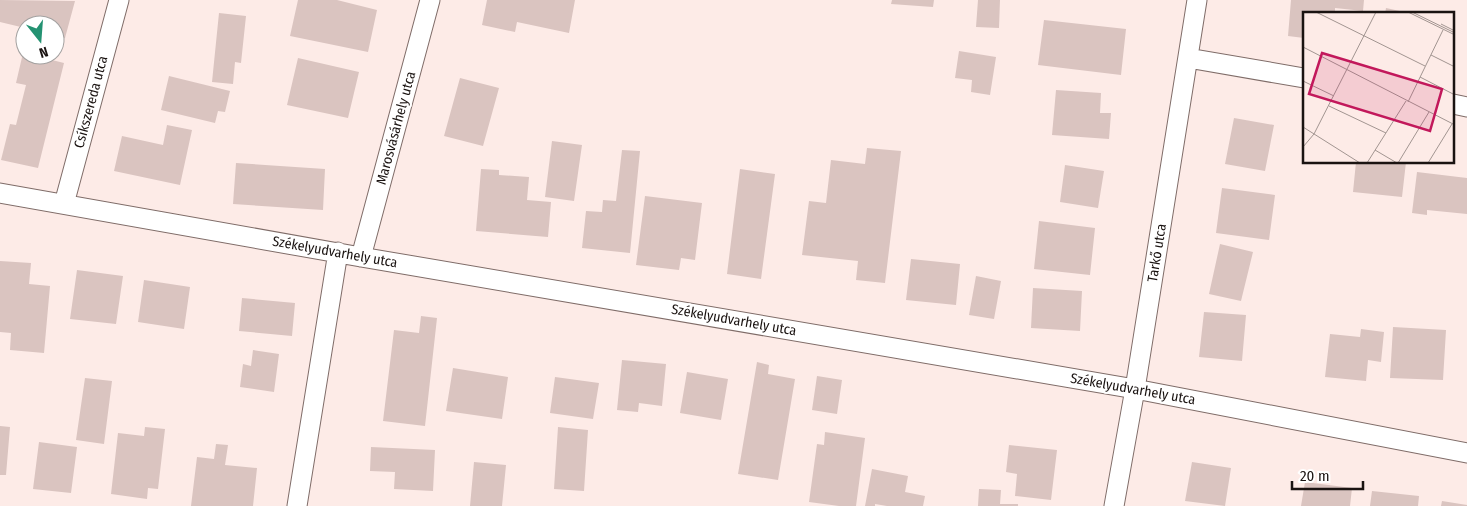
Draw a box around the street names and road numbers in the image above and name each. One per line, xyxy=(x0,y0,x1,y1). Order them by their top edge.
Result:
street label: Csíkszereda utca xyxy=(71,54,112,150)
street label: Marosvásárhely utca xyxy=(373,69,419,187)
street label: Tarkő utca xyxy=(1144,222,1170,283)
street label: Székelyudvarhely utca xyxy=(271,233,399,271)
street label: Székelyudvarhely utca xyxy=(670,301,798,339)
street label: Székelyudvarhely utca xyxy=(1069,370,1197,408)

